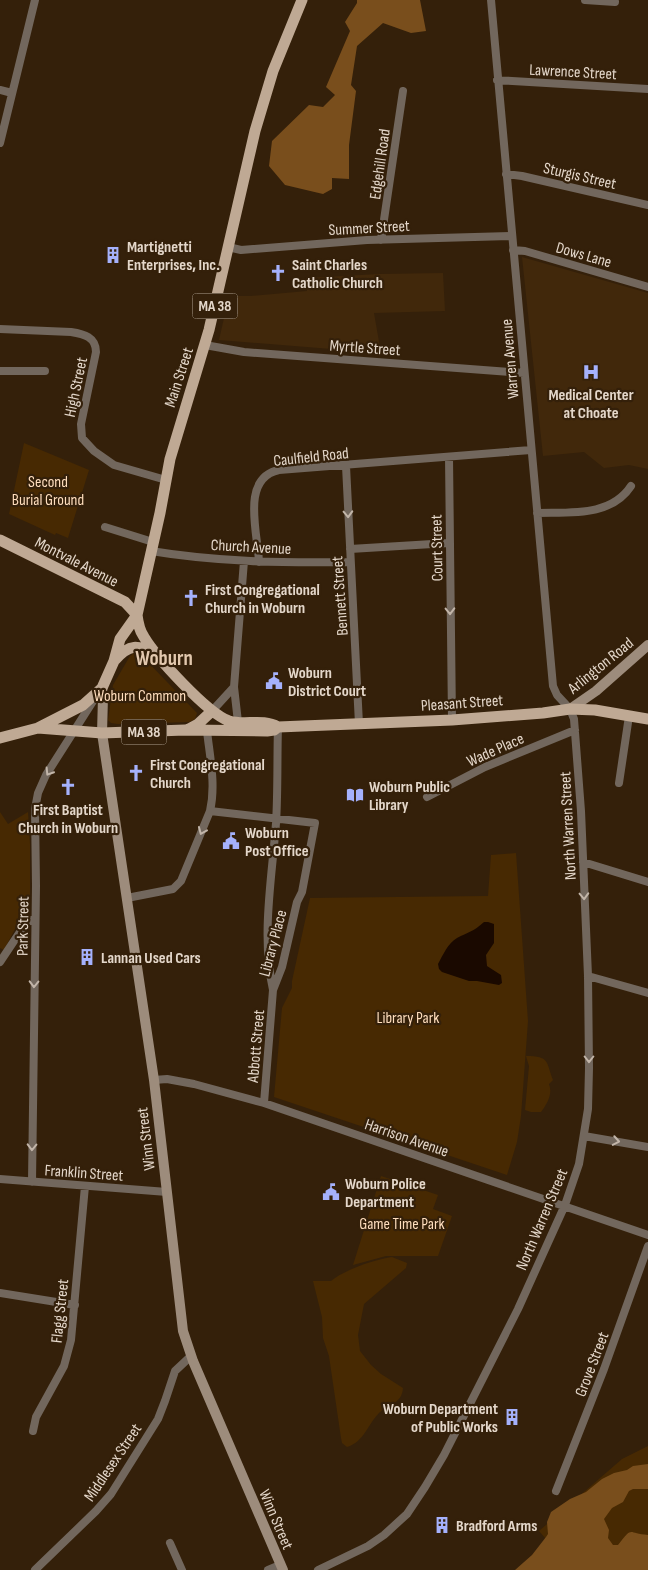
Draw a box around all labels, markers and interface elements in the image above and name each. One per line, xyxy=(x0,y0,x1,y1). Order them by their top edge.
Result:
street label: Lawrence Street xyxy=(529,61,617,84)
street label: Edgehill Road xyxy=(366,128,395,201)
street label: Sturgis Street xyxy=(541,159,618,194)
street label: Summer Street xyxy=(328,217,410,240)
place label: Martignetti Enterprises, Inc. xyxy=(127,238,220,275)
street label: Dows Lane xyxy=(554,238,614,272)
building icon: Martignetti Enterprises, Inc. xyxy=(103,245,123,265)
place label: Saint Charles Catholic Church xyxy=(292,256,383,293)
church icon: Saint Charles Catholic Church xyxy=(268,263,288,283)
road number: MA 38 xyxy=(192,294,238,318)
street label: Warren Avenue xyxy=(498,318,523,400)
street label: Myrtle Street xyxy=(329,337,401,360)
street label: Main Street xyxy=(161,345,198,410)
street label: High Street xyxy=(61,356,92,419)
hospital icon: Medical Center at Choate xyxy=(581,362,601,382)
place label: Medical Center at Choate xyxy=(548,386,634,423)
street label: Caulfield Road xyxy=(273,444,350,471)
park label: Second Burial Ground xyxy=(12,473,84,510)
one-way arrow xyxy=(343,511,354,519)
street label: Court Street xyxy=(427,514,448,582)
street label: Montvale Avenue xyxy=(31,533,121,592)
street label: Church Avenue xyxy=(210,536,292,559)
street label: Bennett Street xyxy=(328,555,353,636)
place label: First Congregational Church in Woburn xyxy=(205,581,320,618)
church icon: First Congregational Church in Woburn xyxy=(181,588,201,608)
one-way arrow xyxy=(445,607,456,615)
street label: Arlington Road xyxy=(564,634,637,699)
district label: Woburn xyxy=(135,646,193,671)
place label: Woburn District Court xyxy=(288,664,366,701)
public building icon: Woburn District Court xyxy=(264,671,284,691)
park label: Woburn Common xyxy=(94,687,186,706)
street label: Pleasant Street xyxy=(420,691,504,716)
road number: MA 38 xyxy=(122,720,166,744)
street label: Wade Place xyxy=(464,729,527,771)
place label: First Congregational Church xyxy=(150,756,265,793)
church icon: First Congregational Church xyxy=(126,763,146,783)
one-way arrow xyxy=(45,766,55,775)
street label: North Warren Street xyxy=(556,771,581,881)
church icon: First Baptist Church in Woburn xyxy=(58,777,78,797)
place label: Woburn Public Library xyxy=(369,778,450,815)
library icon: Woburn Public Library xyxy=(345,785,365,805)
place label: First Baptist Church in Woburn xyxy=(18,801,118,838)
place label: Woburn Post Office xyxy=(245,824,309,861)
one-way arrow xyxy=(197,826,207,834)
public building icon: Woburn Post Office xyxy=(221,831,241,851)
one-way arrow xyxy=(579,893,590,901)
street label: Park Street xyxy=(13,896,34,956)
street label: Library Place xyxy=(255,908,291,979)
building icon: Lannan Used Cars xyxy=(77,947,97,967)
place label: Lannan Used Cars xyxy=(101,949,201,968)
one-way arrow xyxy=(29,981,39,989)
street label: Abbott Street xyxy=(244,1009,269,1084)
park label: Library Park xyxy=(377,1009,439,1028)
one-way arrow xyxy=(584,1056,594,1063)
street label: Winn Street xyxy=(133,1106,160,1171)
street label: Harrison Avenue xyxy=(362,1115,451,1162)
one-way arrow xyxy=(612,1136,621,1146)
one-way arrow xyxy=(27,1143,38,1151)
street label: Franklin Street xyxy=(44,1161,124,1186)
street label: North Warren Street xyxy=(512,1166,572,1273)
place label: Woburn Police Department xyxy=(345,1175,426,1212)
public building icon: Woburn Police Department xyxy=(321,1182,341,1202)
park label: Game Time Park xyxy=(359,1215,445,1234)
street label: Flagg Street xyxy=(48,1278,73,1344)
street label: Grove Street xyxy=(571,1329,613,1400)
place label: Woburn Department of Public Works xyxy=(383,1400,498,1437)
building icon: Woburn Department of Public Works xyxy=(502,1407,522,1427)
street label: Middlesex Street xyxy=(80,1420,146,1505)
street label: Winn Street xyxy=(254,1487,297,1553)
building icon: Bradford Arms xyxy=(432,1515,452,1535)
place label: Bradford Arms xyxy=(456,1517,537,1536)

